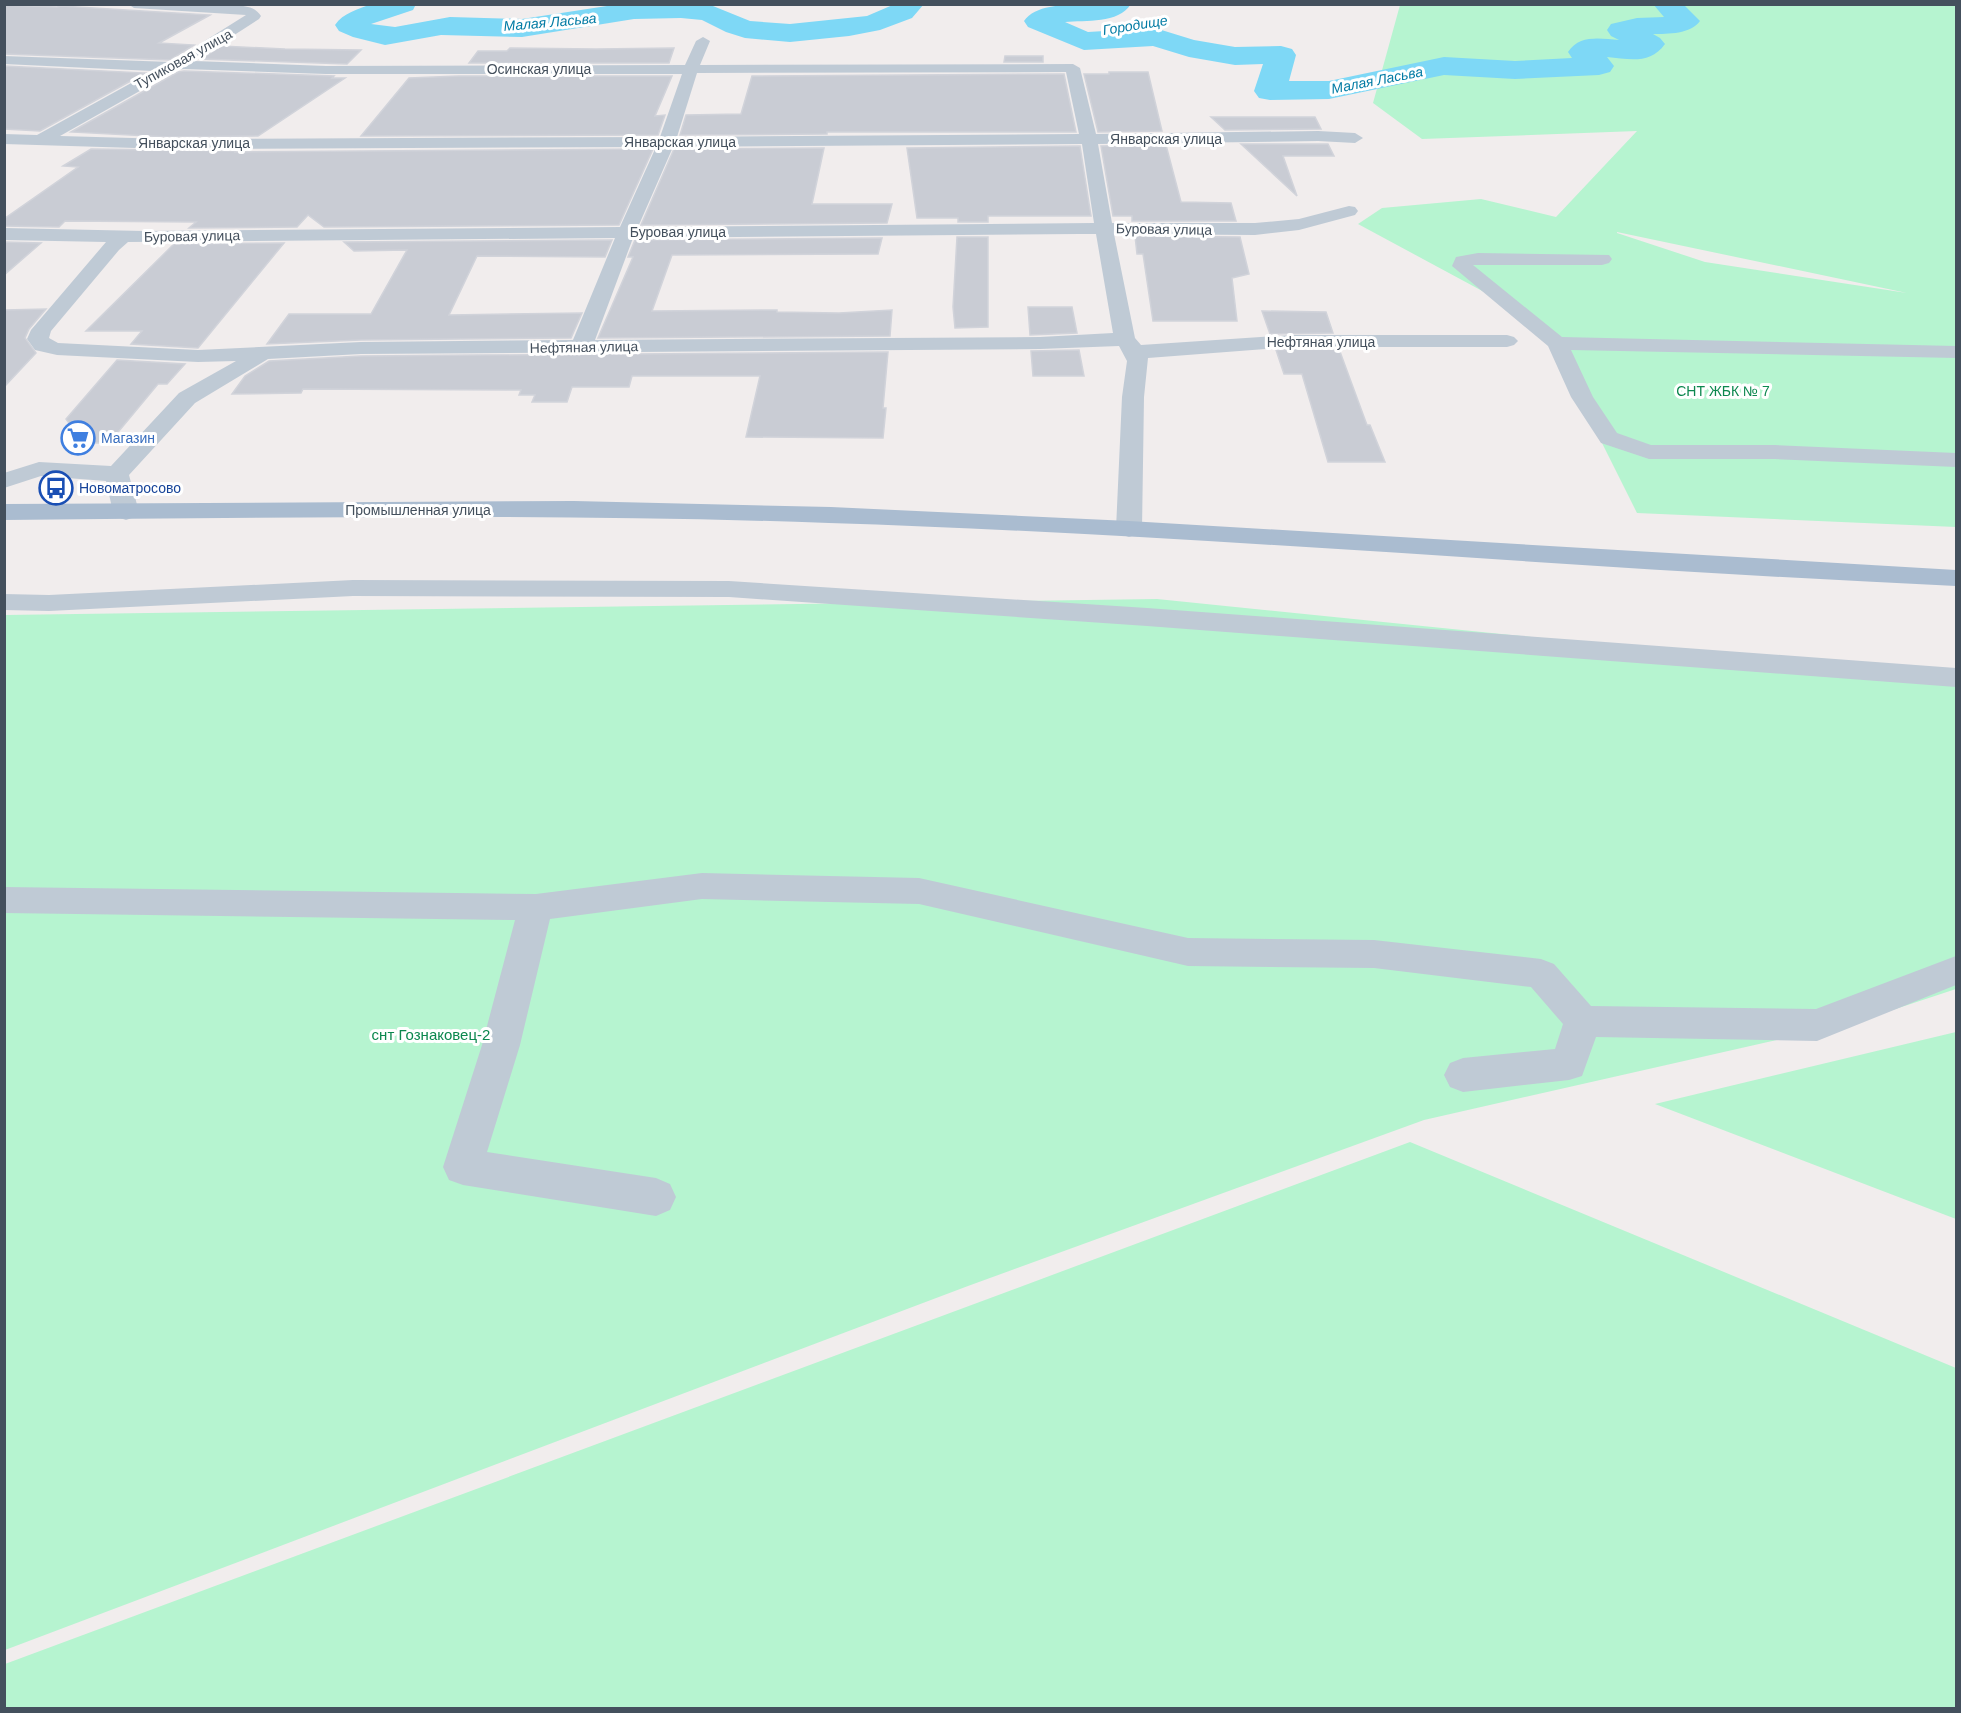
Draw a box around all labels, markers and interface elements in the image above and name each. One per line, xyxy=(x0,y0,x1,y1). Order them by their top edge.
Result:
water label: Малая Ласьва xyxy=(503,10,597,34)
water label: Городище xyxy=(1101,12,1169,38)
street label: Тупиковая улица xyxy=(131,25,235,92)
street label: Осинская улица xyxy=(487,61,592,77)
water label: Малая Ласьва xyxy=(1330,63,1424,97)
street label: Январская улица xyxy=(1110,131,1222,147)
street label: Январская улица xyxy=(624,134,736,150)
street label: Январская улица xyxy=(138,135,250,151)
street label: Буровая улица xyxy=(1116,220,1213,238)
street label: Буровая улица xyxy=(630,224,726,240)
street label: Буровая улица xyxy=(144,227,241,245)
street label: Нефтяная улица xyxy=(1267,334,1376,350)
street label: Нефтяная улица xyxy=(530,338,639,356)
park label: СНТ ЖБК № 7 xyxy=(1676,383,1770,399)
supermarket icon: Магазин xyxy=(60,420,96,456)
place label: Магазин xyxy=(101,430,155,446)
bus stop icon: Новоматросово xyxy=(38,470,74,506)
place label: Новоматросово xyxy=(79,480,181,496)
street label: Промышленная улица xyxy=(345,502,491,518)
park label: снт Гознаковец-2 xyxy=(372,1026,490,1043)

